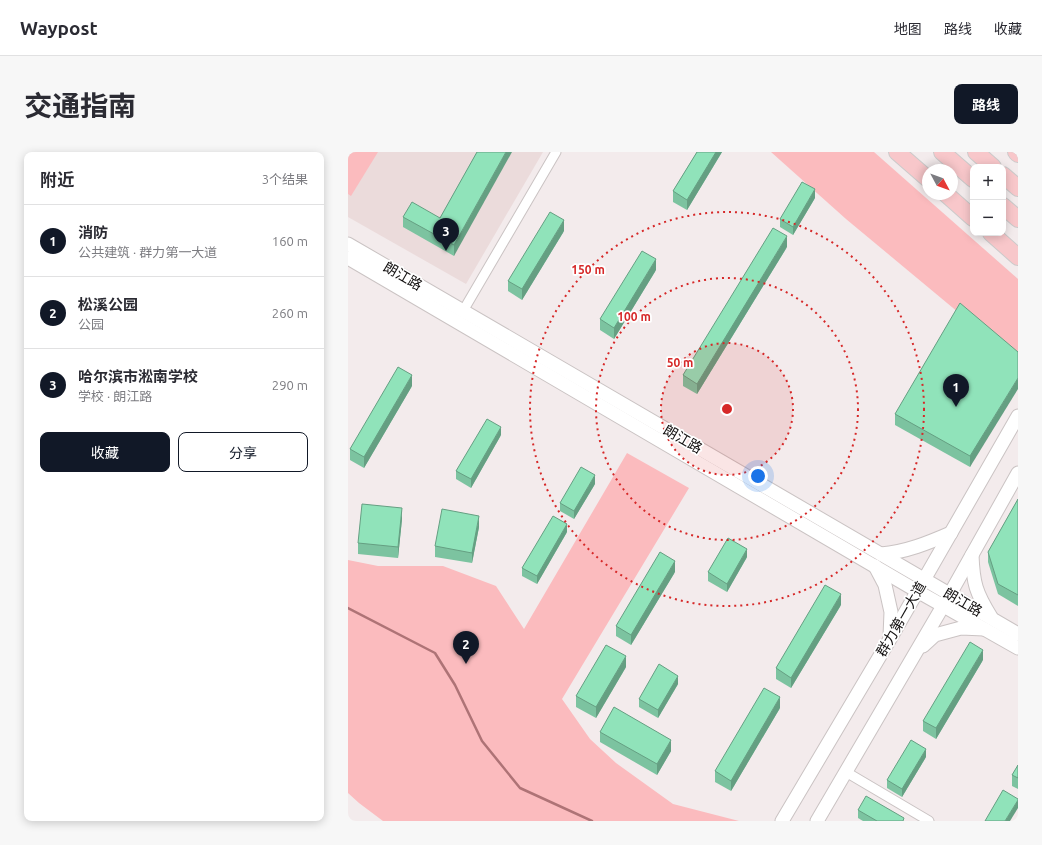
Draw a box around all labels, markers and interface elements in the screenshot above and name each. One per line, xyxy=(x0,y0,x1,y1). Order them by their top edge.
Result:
text: Waypost xyxy=(20,17,98,39)
text: 地图 xyxy=(894,21,922,37)
text: 路线 xyxy=(944,21,972,37)
text: 收藏 xyxy=(994,21,1022,37)
button: 路线 xyxy=(954,84,1018,124)
text: 交通指南 xyxy=(24,90,136,121)
north arrow xyxy=(922,164,958,200)
map controls xyxy=(970,164,1006,236)
button: + xyxy=(970,164,1006,200)
text: 附近 xyxy=(40,170,74,189)
text: 3个结果 xyxy=(262,172,308,186)
button: − xyxy=(970,200,1006,236)
pin: 3 xyxy=(433,218,459,251)
text: 消防 xyxy=(78,224,108,241)
text: 1 xyxy=(49,234,57,248)
text: 160 m xyxy=(272,234,308,248)
text: 公共建筑 · 群力第一大道 xyxy=(78,245,217,259)
street label: 朗江路 xyxy=(381,259,425,293)
text: 150 m xyxy=(571,263,605,276)
text: 松溪公园 xyxy=(78,296,138,313)
text: 2 xyxy=(49,306,57,320)
text: 260 m xyxy=(272,306,308,320)
text: 100 m xyxy=(617,310,651,323)
text: 公园 xyxy=(78,317,104,331)
text: 50 m xyxy=(667,356,693,369)
text: 哈尔滨市淞南学校 xyxy=(78,368,198,385)
pin: 1 xyxy=(943,374,969,407)
text: 3 xyxy=(49,378,57,392)
text: 290 m xyxy=(272,378,308,392)
text: 学校 · 朗江路 xyxy=(78,389,152,403)
centre of rings xyxy=(720,402,734,416)
street label: 朗江路 xyxy=(661,422,705,456)
button: 收藏 xyxy=(40,432,170,472)
button: 分享 xyxy=(178,432,308,472)
your location xyxy=(748,466,768,486)
street label: 群力第一大道 xyxy=(873,579,929,659)
street label: 朗江路 xyxy=(941,585,985,619)
pin: 2 xyxy=(453,631,479,664)

